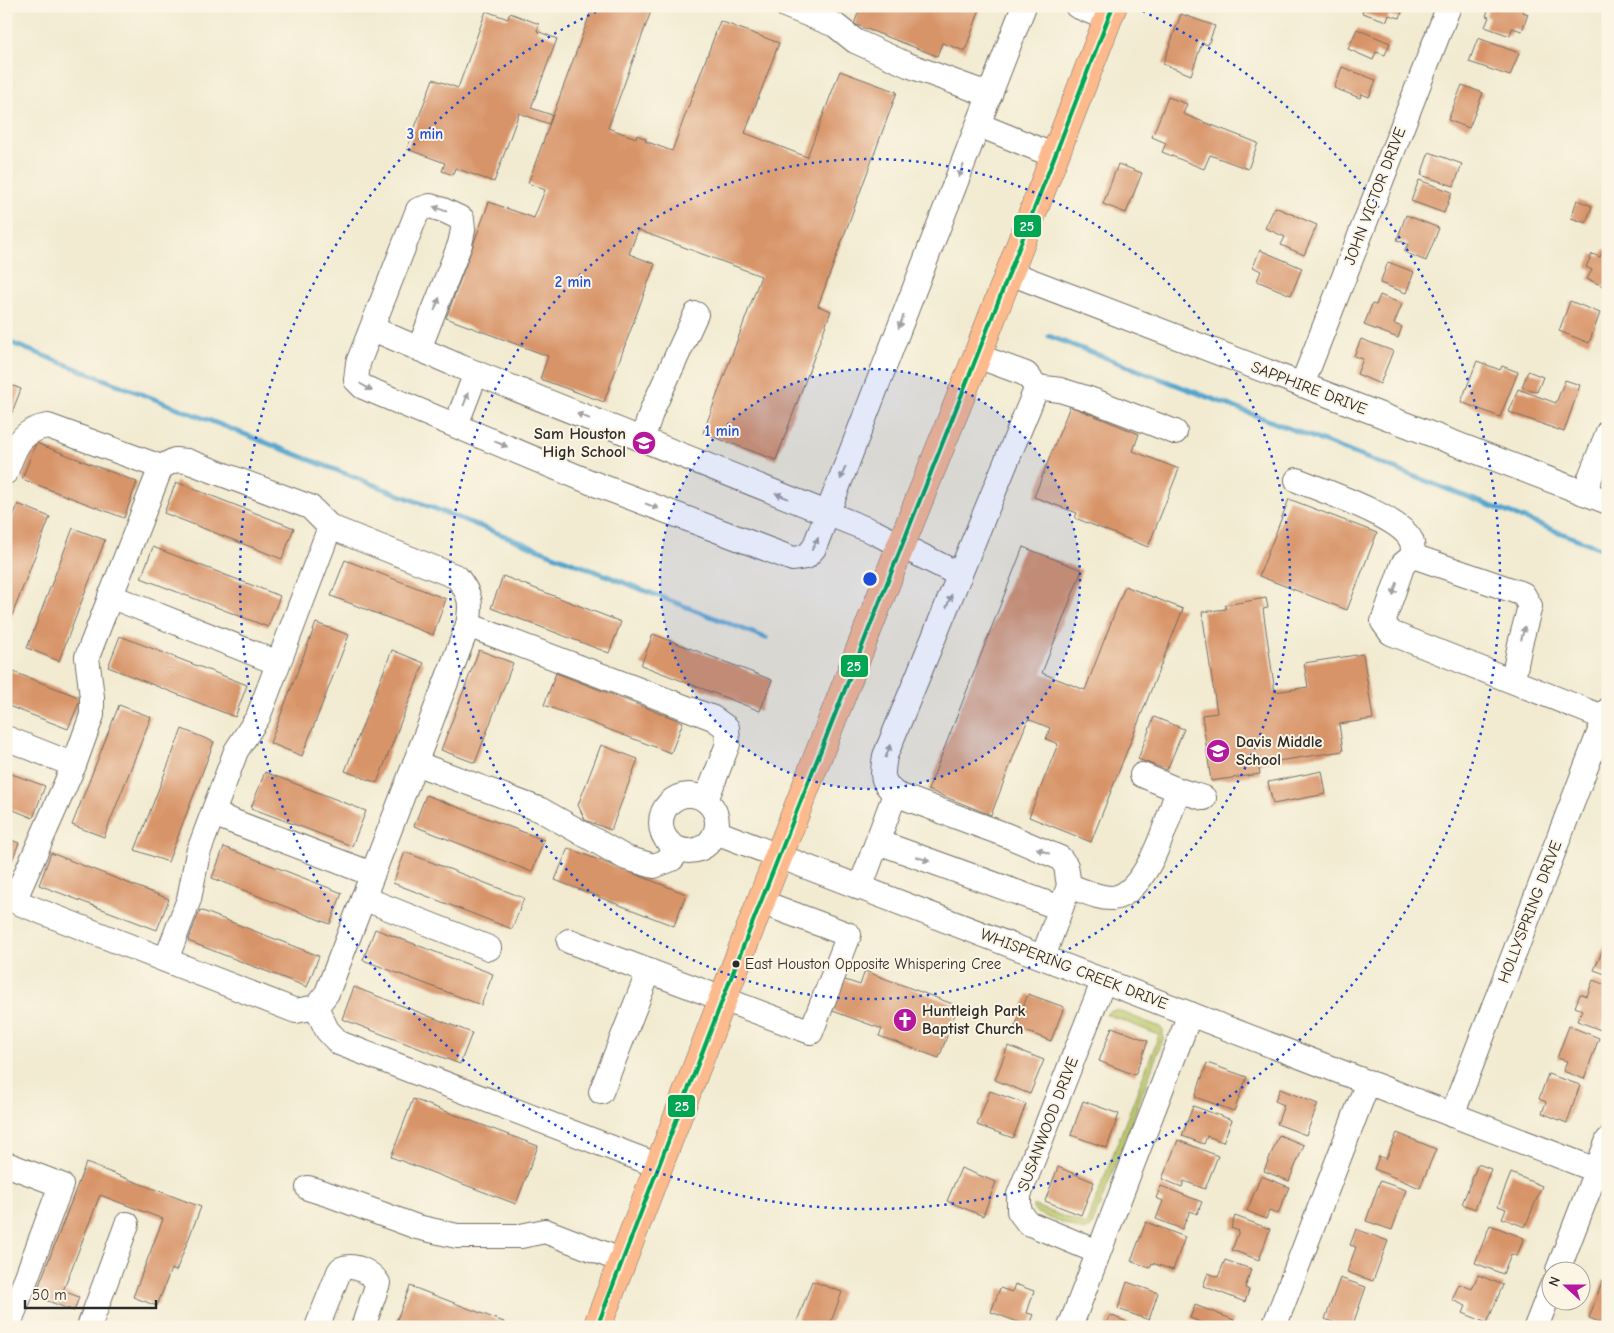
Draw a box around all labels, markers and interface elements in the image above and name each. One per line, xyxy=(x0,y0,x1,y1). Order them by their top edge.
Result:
street label: JOHN VICTOR DRIVE xyxy=(1340,124,1410,267)
text: 3 min xyxy=(407,125,443,143)
one-way arrow xyxy=(957,163,964,178)
one-way arrow xyxy=(432,205,447,213)
line badge: 25 xyxy=(1013,214,1042,238)
text: 25 xyxy=(1020,218,1034,235)
text: 2 min xyxy=(555,273,591,291)
one-way arrow xyxy=(433,296,441,311)
one-way arrow xyxy=(897,314,905,329)
street label: SAPPHIRE DRIVE xyxy=(1249,358,1370,418)
one-way arrow xyxy=(359,382,373,391)
one-way arrow xyxy=(462,391,470,406)
one-way arrow xyxy=(575,412,590,420)
text: 1 min xyxy=(705,422,739,440)
place label: Sam Houston High School xyxy=(534,425,626,461)
school or university icon: Sam Houston High School xyxy=(631,430,657,456)
one-way arrow xyxy=(494,441,508,449)
one-way arrow xyxy=(839,466,847,481)
one-way arrow xyxy=(775,492,789,500)
one-way arrow xyxy=(644,502,659,510)
one-way arrow xyxy=(811,537,819,552)
centre of rings xyxy=(861,570,879,588)
one-way arrow xyxy=(1391,582,1399,597)
one-way arrow xyxy=(945,593,953,608)
one-way arrow xyxy=(1519,625,1527,640)
line badge: 25 xyxy=(840,654,869,678)
text: 25 xyxy=(847,658,861,675)
place label: Davis Middle School xyxy=(1236,733,1323,769)
school or university icon: Davis Middle School xyxy=(1205,738,1231,764)
one-way arrow xyxy=(884,743,892,758)
street label: HOLLYSPRING DRIVE xyxy=(1495,838,1566,986)
one-way arrow xyxy=(1036,846,1050,854)
one-way arrow xyxy=(916,856,931,863)
street label: WHISPERING CREEK DRIVE xyxy=(978,925,1171,1013)
place label: East Houston Opposite Whispering Cree xyxy=(745,955,1002,973)
marker: East Houston Opposite Whispering Cree xyxy=(731,959,741,969)
place label: Huntleigh Park Baptist Church xyxy=(922,1002,1026,1038)
church icon: Huntleigh Park Baptist Church xyxy=(892,1007,918,1033)
street label: SUSANWOOD DRIVE xyxy=(1014,1054,1082,1193)
line badge: 25 xyxy=(667,1094,696,1118)
text: 25 xyxy=(675,1098,689,1115)
north arrow xyxy=(1542,1260,1592,1310)
text: N xyxy=(1545,1274,1564,1289)
scale bar xyxy=(25,1278,156,1310)
text: 50 m xyxy=(32,1286,67,1304)

